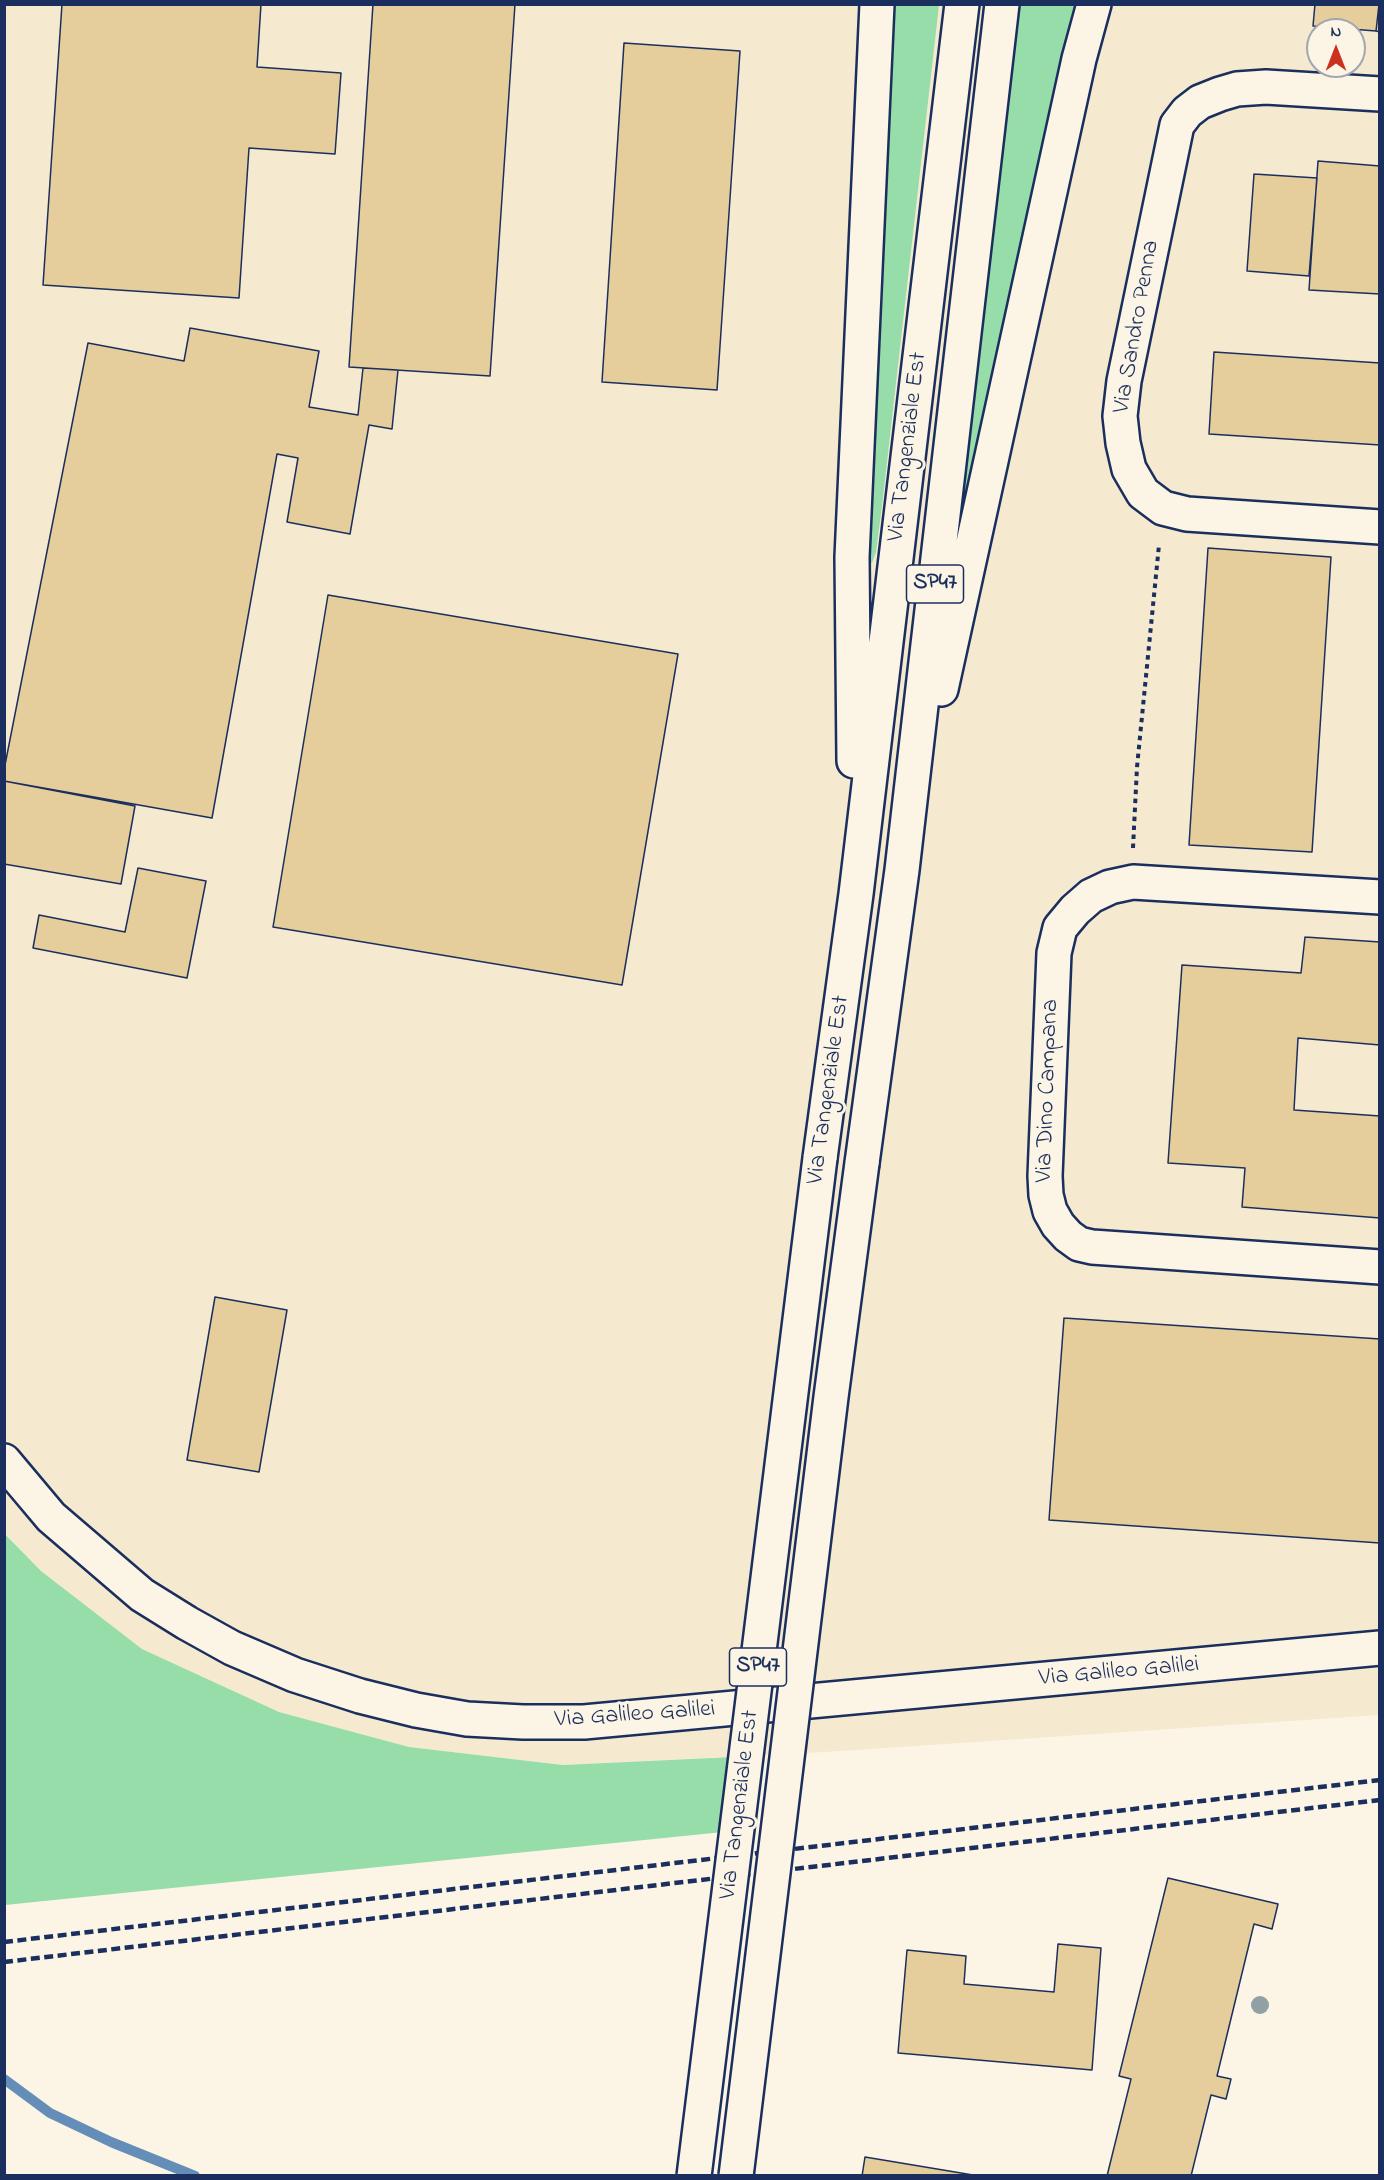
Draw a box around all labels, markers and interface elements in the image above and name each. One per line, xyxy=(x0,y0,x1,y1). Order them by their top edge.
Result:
north arrow xyxy=(1306,18,1366,78)
text: N xyxy=(1331,20,1341,44)
street label: Via Sandro Penna xyxy=(1109,238,1167,416)
street label: Via Tangenziale Est xyxy=(883,351,935,543)
road number: SP47 xyxy=(906,565,964,603)
street label: Via Tangenziale Est xyxy=(802,994,858,1186)
street label: Via Dino Campana xyxy=(1031,999,1067,1183)
road number: SP47 xyxy=(730,1648,786,1686)
street label: Via Galileo Galilei xyxy=(1038,1652,1200,1694)
street label: Via Galileo Galilei xyxy=(554,1696,716,1736)
street label: Via Tangenziale Est xyxy=(715,1709,767,1901)

